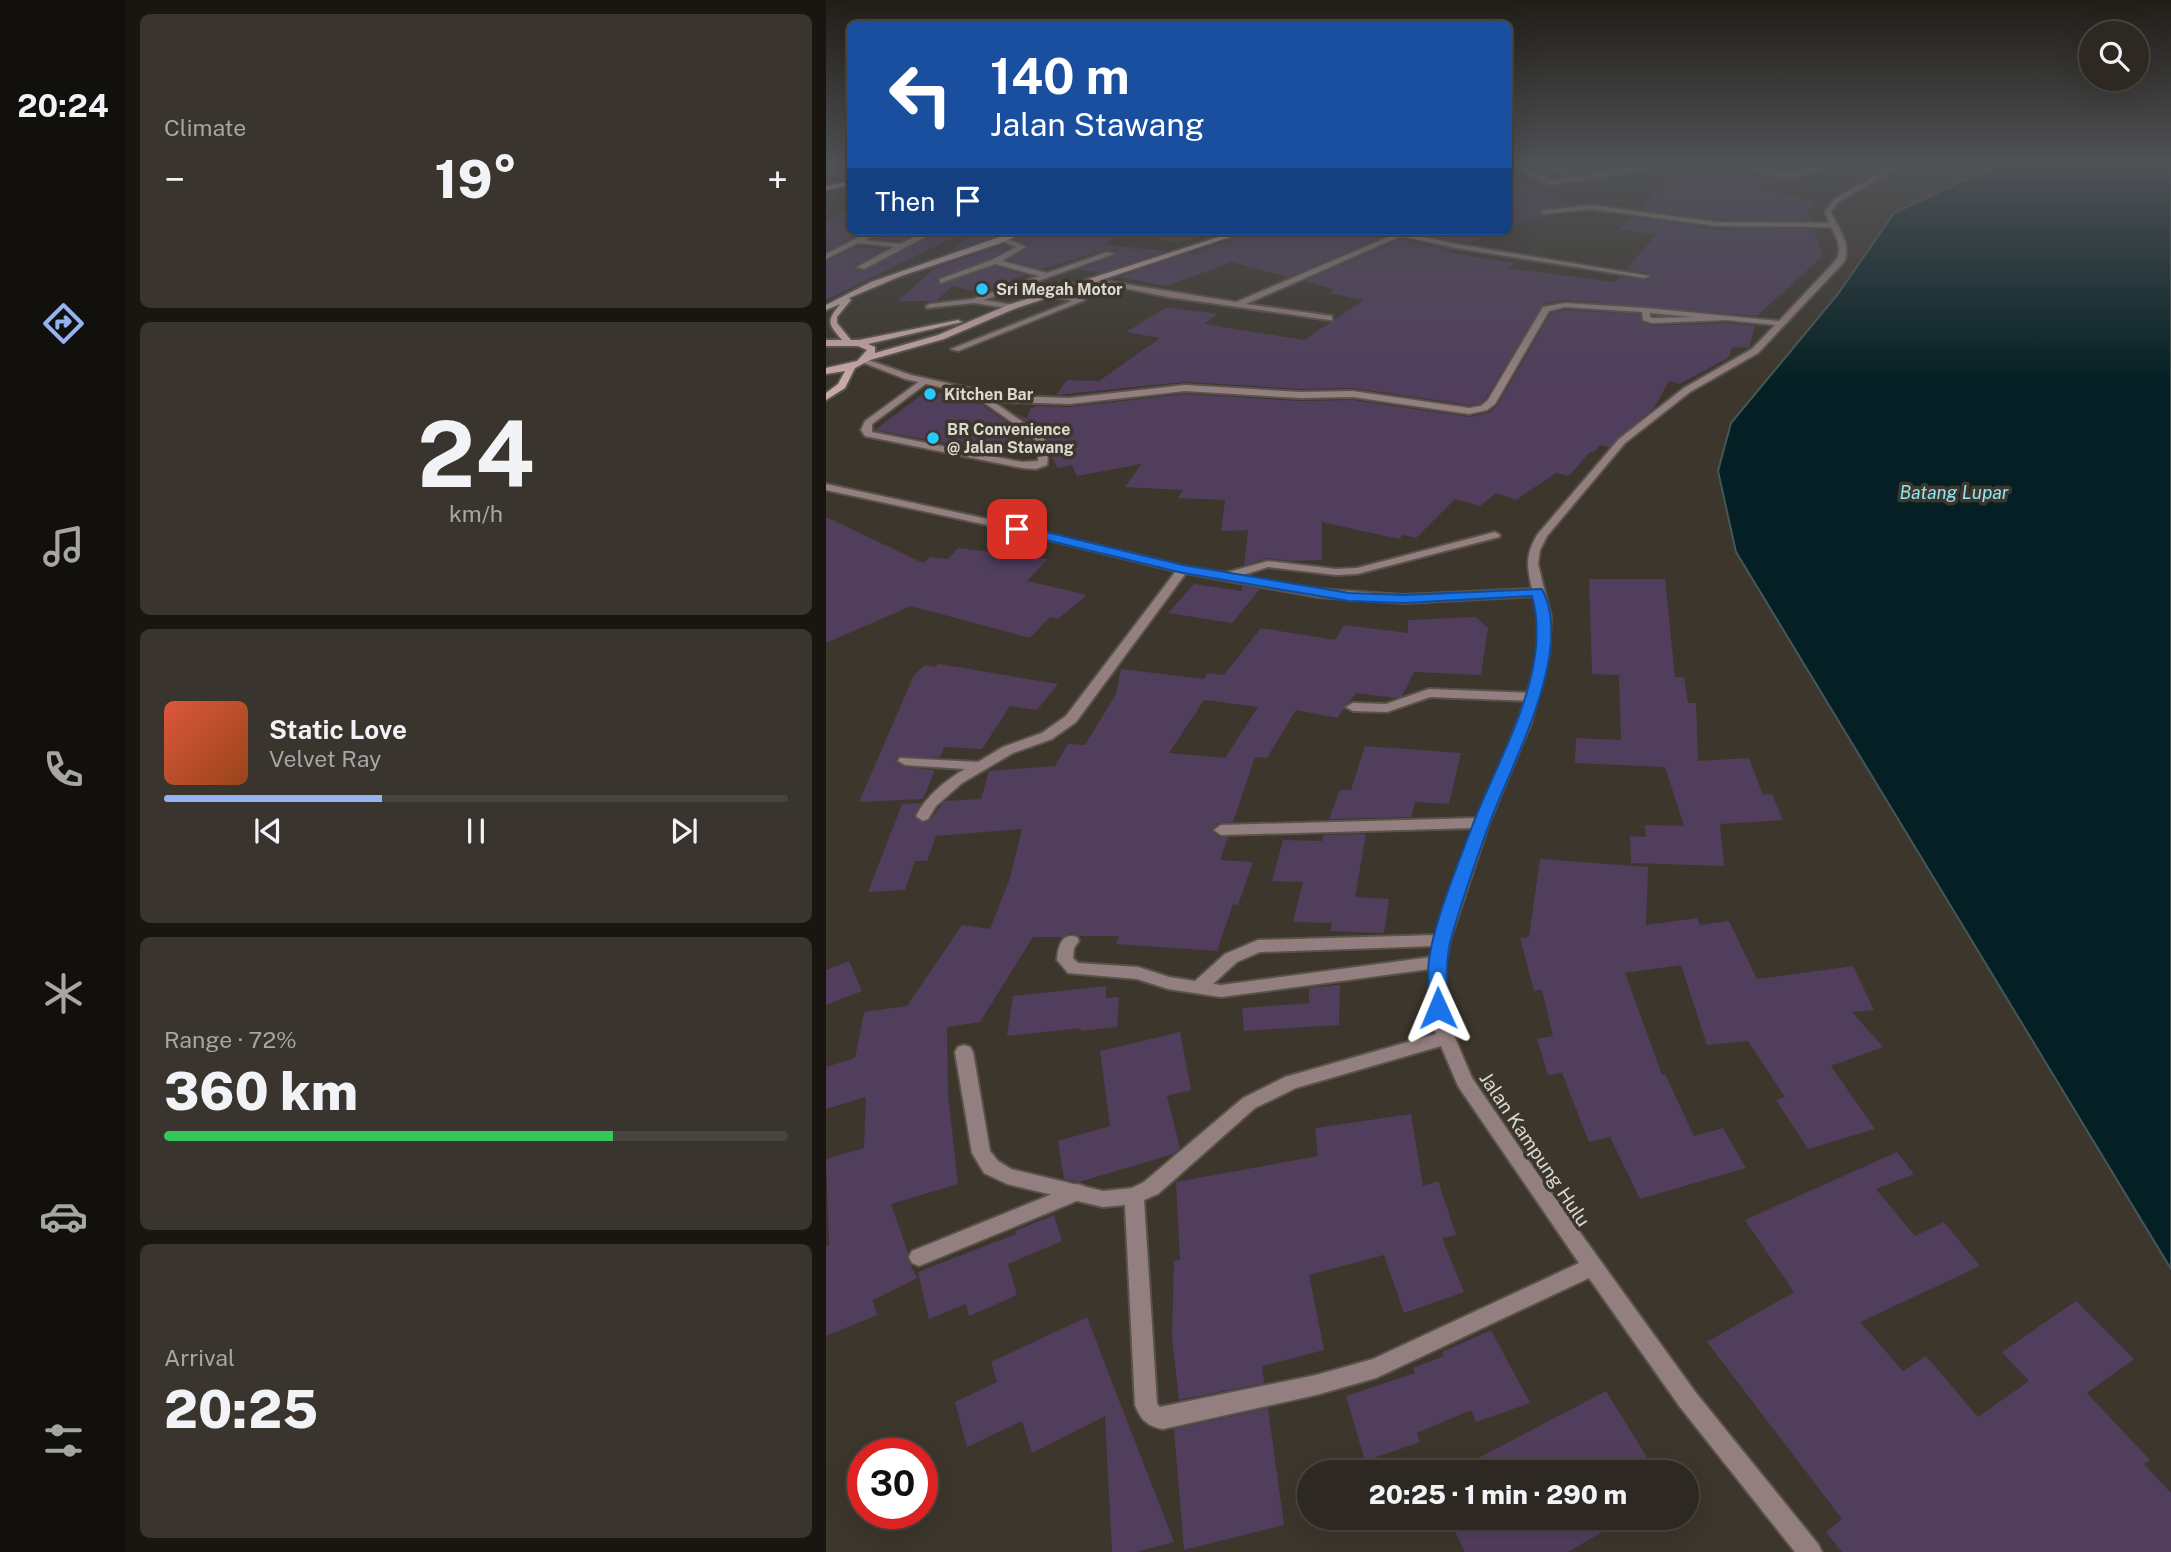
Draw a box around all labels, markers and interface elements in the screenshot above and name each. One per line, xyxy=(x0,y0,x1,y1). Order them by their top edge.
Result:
map controls xyxy=(2079,21,2149,91)
button: search xyxy=(2079,21,2149,91)
text: 140 m xyxy=(990,47,1130,105)
icon: left xyxy=(875,49,966,140)
text: 20:24 xyxy=(17,87,109,124)
text: Jalan Stawang xyxy=(990,106,1205,143)
text: Climate xyxy=(164,114,246,141)
text: 19° xyxy=(435,149,517,210)
text: − xyxy=(164,157,185,202)
text: + xyxy=(767,157,788,202)
icon: arrive xyxy=(949,182,987,220)
text: Then xyxy=(875,186,935,217)
place label: Sri Megah Motor xyxy=(996,280,1123,299)
marker: Sri Megah Motor xyxy=(974,281,990,297)
icon: directions xyxy=(39,299,88,348)
place label: Kitchen Bar xyxy=(944,385,1034,404)
marker: Kitchen Bar xyxy=(922,386,938,402)
text: 24 xyxy=(417,401,535,507)
place label: BR Convenience @ Jalan Stawang xyxy=(947,420,1074,457)
marker: BR Convenience @ Jalan Stawang xyxy=(925,430,941,446)
water label: Batang Lupar xyxy=(1899,482,2009,503)
pin xyxy=(987,499,1047,559)
text: km/h xyxy=(449,500,503,527)
icon: arrive xyxy=(998,510,1036,548)
icon: music xyxy=(39,522,88,571)
text: Static Love xyxy=(269,714,407,745)
icon: phone xyxy=(39,745,88,794)
text: Velvet Ray xyxy=(269,745,381,772)
icon: previous xyxy=(249,812,287,850)
icon: pause xyxy=(457,812,495,850)
icon: next xyxy=(665,812,703,850)
icon: climate xyxy=(39,969,88,1018)
position arrow xyxy=(1401,971,1475,1045)
text: Range · 72% xyxy=(164,1026,297,1053)
text: 360 km xyxy=(164,1061,358,1122)
street label: Jalan Kampung Hulu xyxy=(1475,1068,1595,1230)
icon: car xyxy=(39,1192,88,1241)
text: Arrival xyxy=(164,1344,235,1371)
text: 20:25 xyxy=(164,1379,318,1440)
icon: filters xyxy=(39,1416,88,1465)
speed limit sign: 30 xyxy=(847,1438,938,1529)
text: 20:25 · 1 min · 290 m xyxy=(1369,1479,1627,1510)

